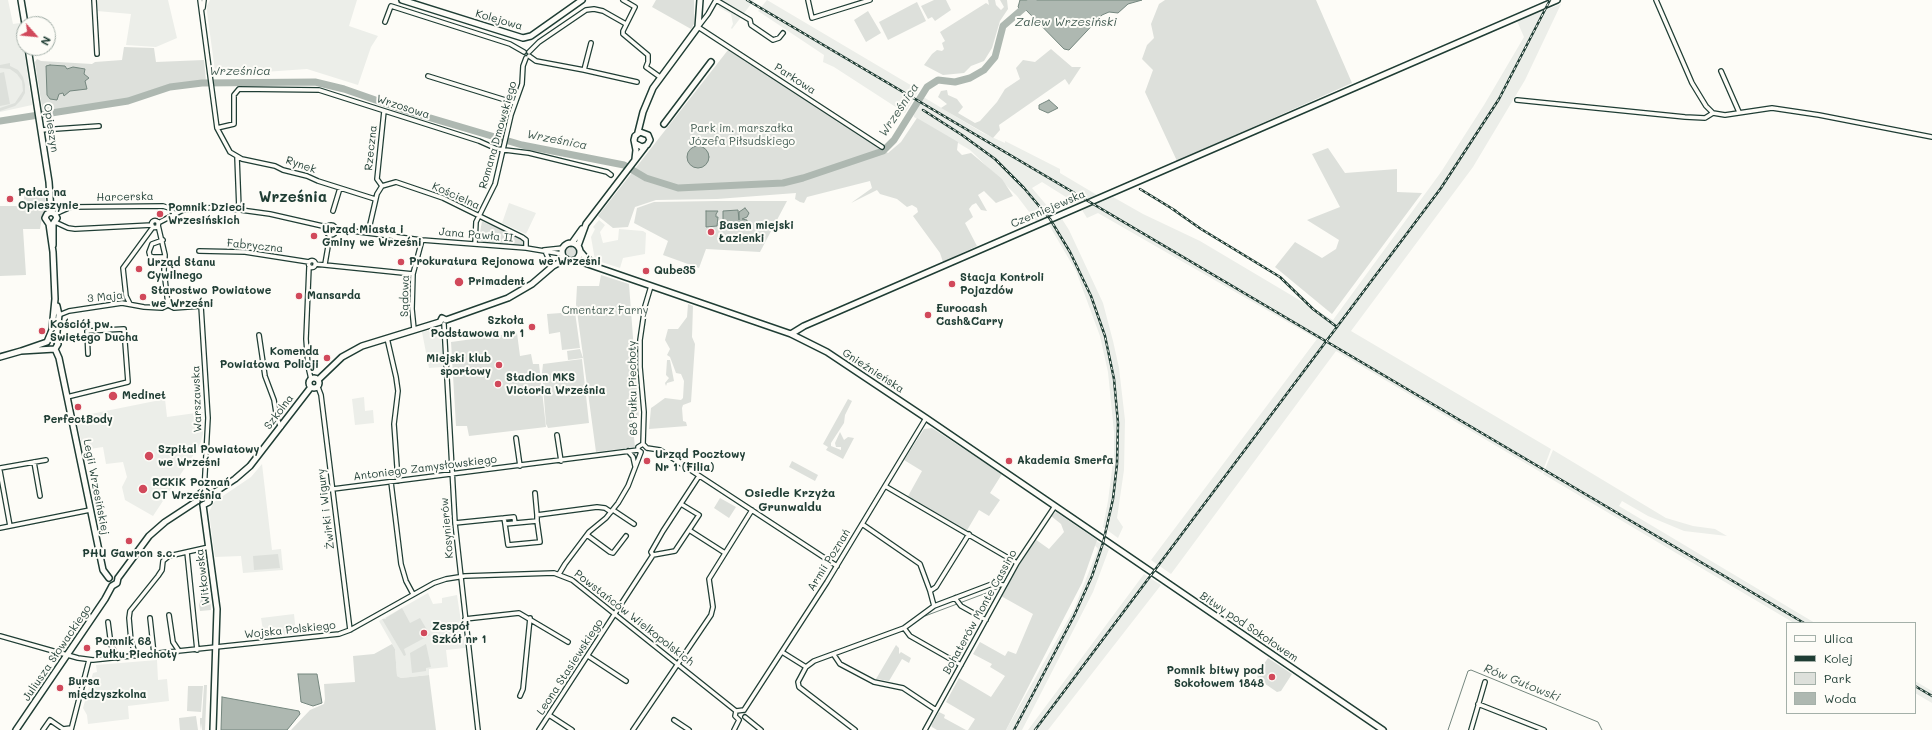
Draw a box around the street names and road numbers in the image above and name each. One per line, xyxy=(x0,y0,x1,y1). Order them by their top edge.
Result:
street label: Kolejowa xyxy=(474,7,524,33)
street label: Parkowa xyxy=(772,61,818,97)
street label: Romana Dmowskiego xyxy=(476,80,520,190)
street label: Wrzosowa xyxy=(375,92,431,122)
street label: Opieszyn xyxy=(41,103,61,153)
street label: Rzeczna xyxy=(362,125,380,171)
street label: Rynek xyxy=(284,154,318,176)
street label: Kościelna xyxy=(430,180,482,212)
street label: Czerniejewska xyxy=(1009,187,1087,231)
street label: Harcerska xyxy=(96,190,154,204)
street label: Jana Pawła II xyxy=(438,225,514,245)
street label: Fabryczna xyxy=(226,236,284,256)
street label: Sądowa xyxy=(398,275,412,317)
street label: 3 Maja xyxy=(86,289,124,305)
street label: 68 Pułku Piechoty xyxy=(626,340,640,436)
street label: Gnieźnieńska xyxy=(840,346,906,396)
street label: Warszawska xyxy=(189,365,205,433)
street label: Szkolna xyxy=(262,392,296,432)
street label: Legii Wrzesińskiej xyxy=(80,438,112,536)
street label: Antoniego Zamysłowskiego xyxy=(352,453,498,483)
street label: Żwirki i Wigury xyxy=(315,468,337,550)
street label: Kosynierów xyxy=(438,497,456,559)
street label: Armii Poznań xyxy=(805,527,853,593)
street label: Witkowska xyxy=(193,548,213,606)
street label: Bohaterów Monte Cassino xyxy=(940,548,1020,676)
street label: Powstańców Wielkopolskich xyxy=(572,567,696,669)
street label: Bitwy pod Sokołowem xyxy=(1197,589,1301,665)
street label: Juliusza Słowackiego xyxy=(20,602,94,704)
street label: Leona Stasiewskiego xyxy=(534,617,606,717)
street label: Wojska Polskiego xyxy=(244,619,336,641)

